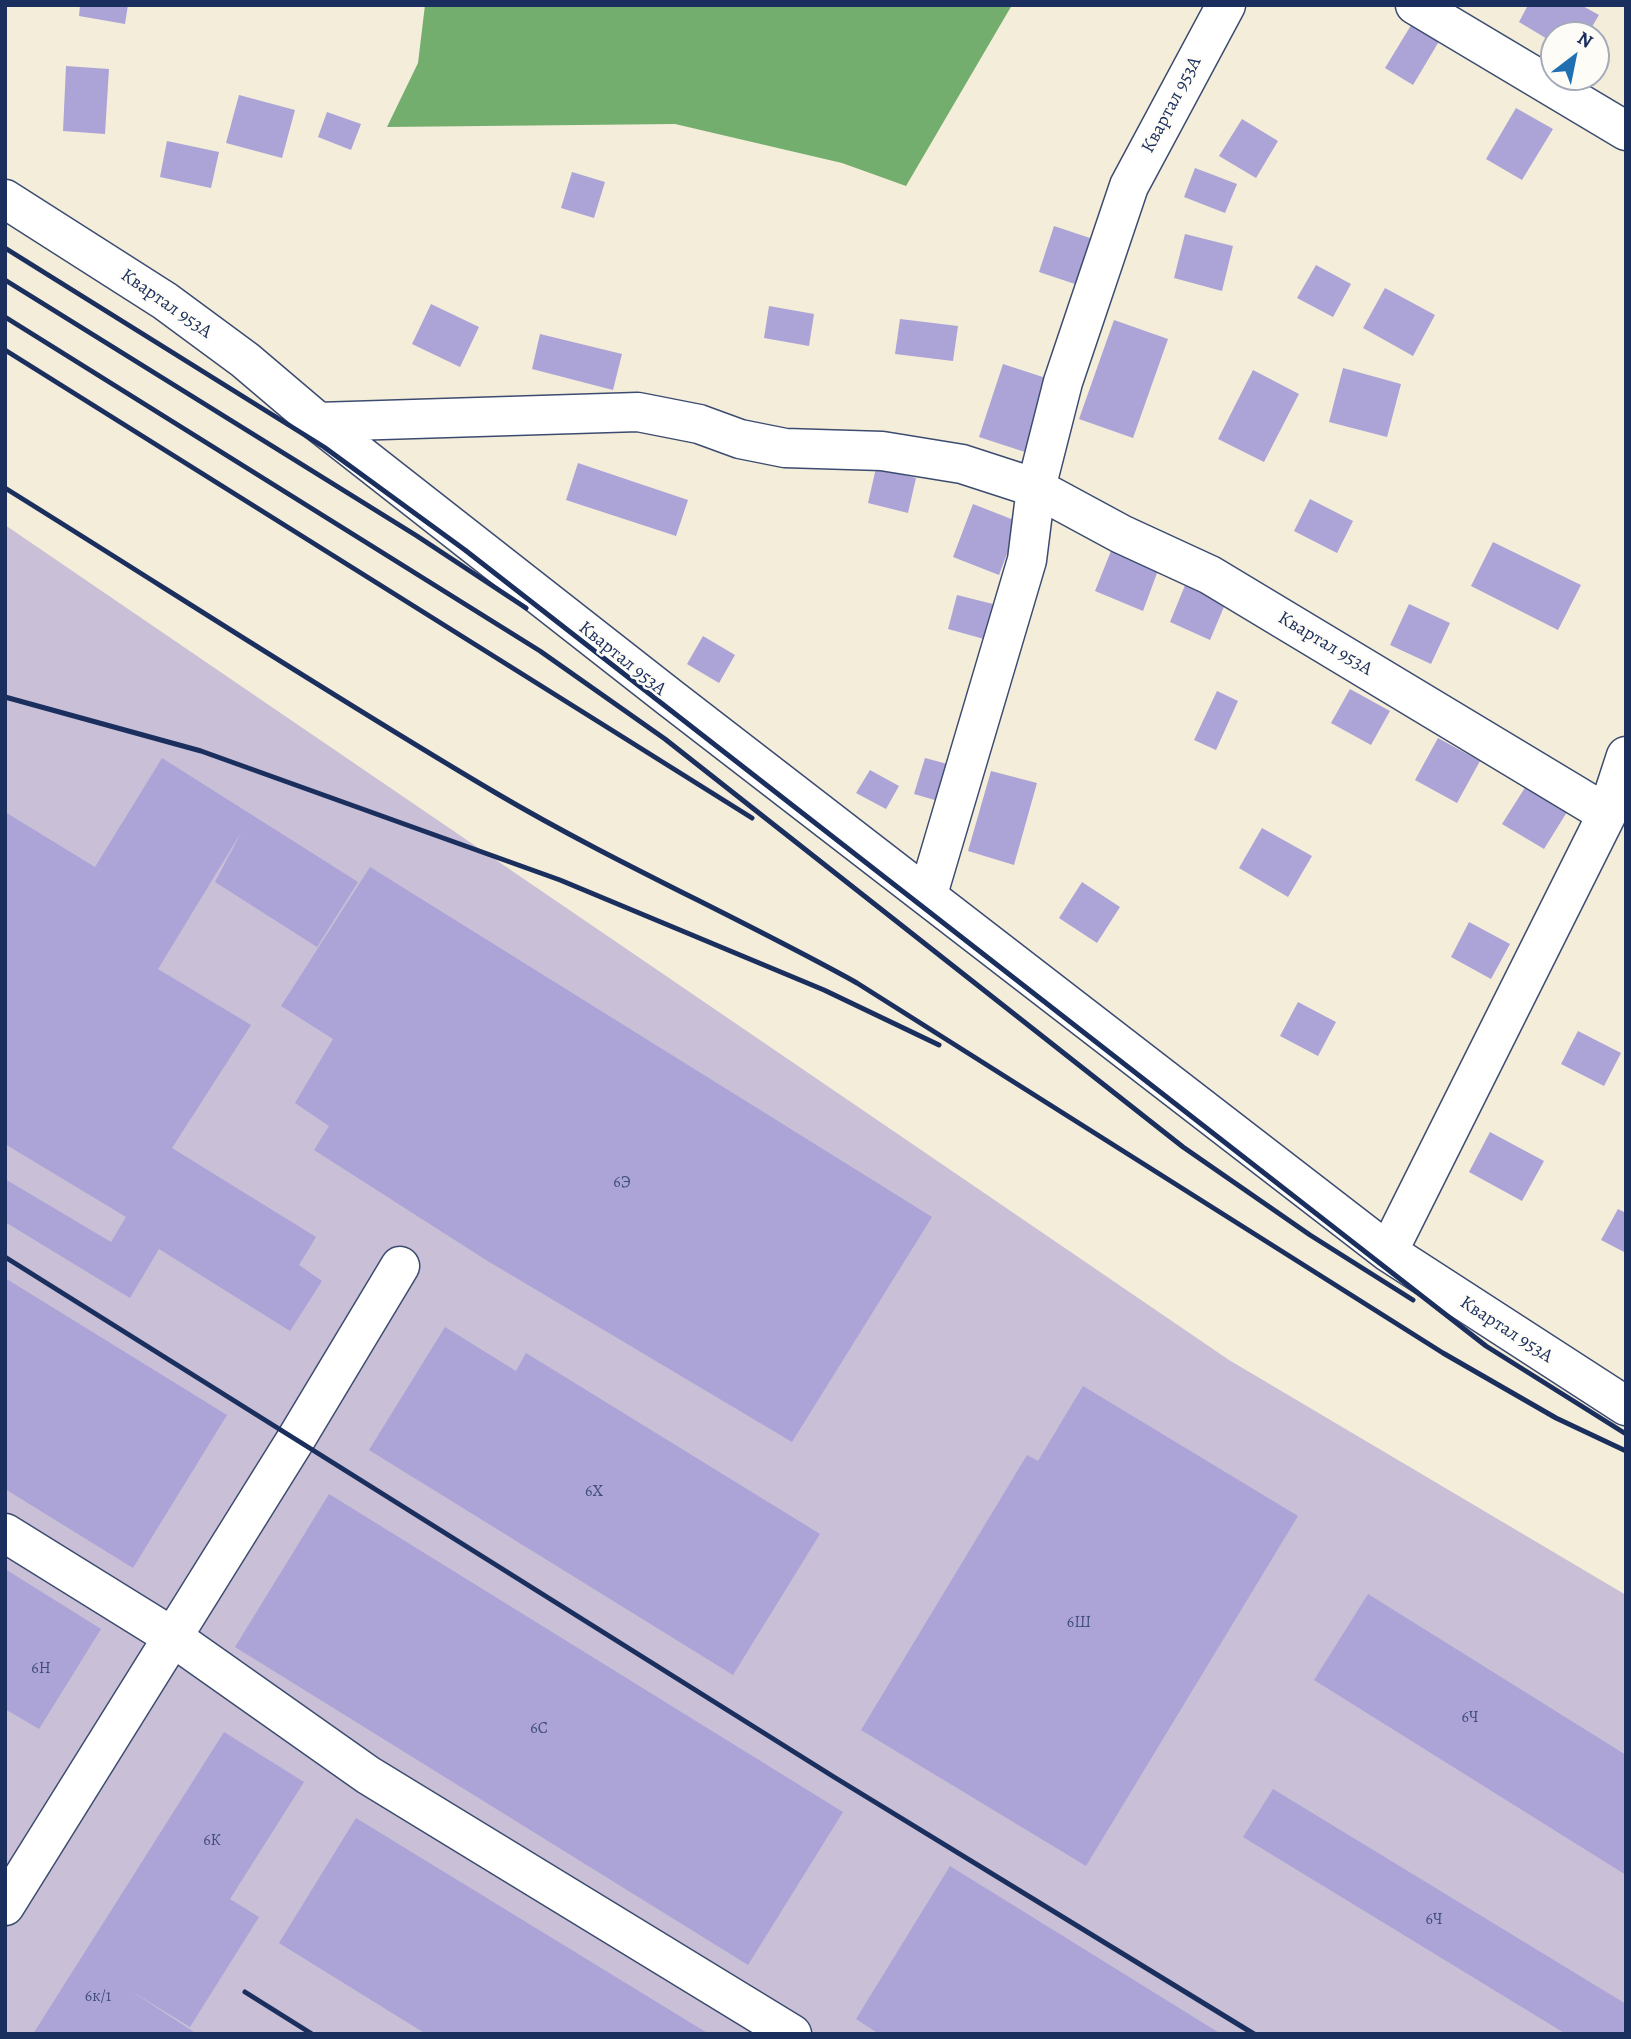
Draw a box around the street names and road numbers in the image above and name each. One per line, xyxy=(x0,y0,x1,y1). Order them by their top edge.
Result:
street label: Квартал 953А xyxy=(1137,53,1207,157)
street label: Квартал 953А xyxy=(116,264,216,344)
street label: Квартал 953А xyxy=(1274,607,1376,681)
street label: Квартал 953А xyxy=(574,617,670,701)
street label: Квартал 953А xyxy=(1455,1292,1557,1368)

